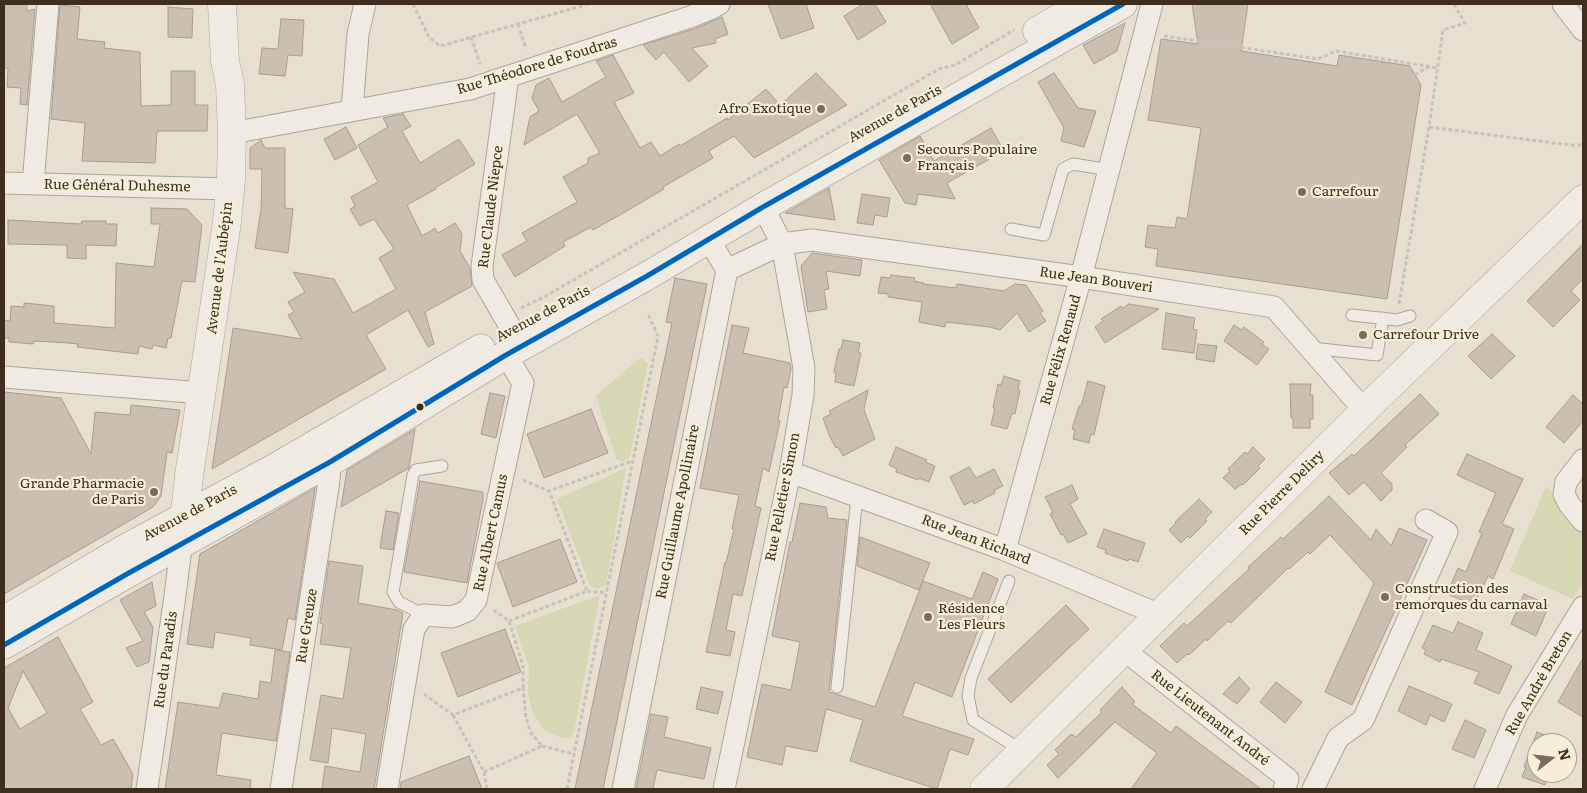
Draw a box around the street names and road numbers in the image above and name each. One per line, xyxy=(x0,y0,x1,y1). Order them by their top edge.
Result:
street label: Rue Théodore de Foudras xyxy=(455,34,619,98)
street label: Avenue de Paris xyxy=(845,81,945,147)
street label: Rue Claude Niepce xyxy=(475,145,507,269)
street label: Rue Général Duhesme xyxy=(43,176,191,196)
street label: Avenue de l'Aubépin xyxy=(204,201,236,335)
street label: Rue Jean Bouveri xyxy=(1038,264,1154,296)
street label: Avenue de Paris xyxy=(493,282,593,346)
street label: Rue Félix Renaud xyxy=(1037,293,1085,407)
street label: Rue Guillaume Apollinaire xyxy=(653,423,703,601)
street label: Rue Pelletier Simon xyxy=(762,431,804,563)
street label: Rue Pierre Deliry xyxy=(1236,447,1328,539)
street label: Rue Albert Camus xyxy=(470,473,512,593)
street label: Avenue de Paris xyxy=(140,481,240,545)
street label: Rue Jean Richard xyxy=(919,511,1033,569)
street label: Rue Greuze xyxy=(293,587,321,665)
street label: Rue du Paradis xyxy=(151,610,181,710)
street label: Rue André Breton xyxy=(1502,628,1576,738)
street label: Rue Lieutenant André xyxy=(1147,666,1273,770)

